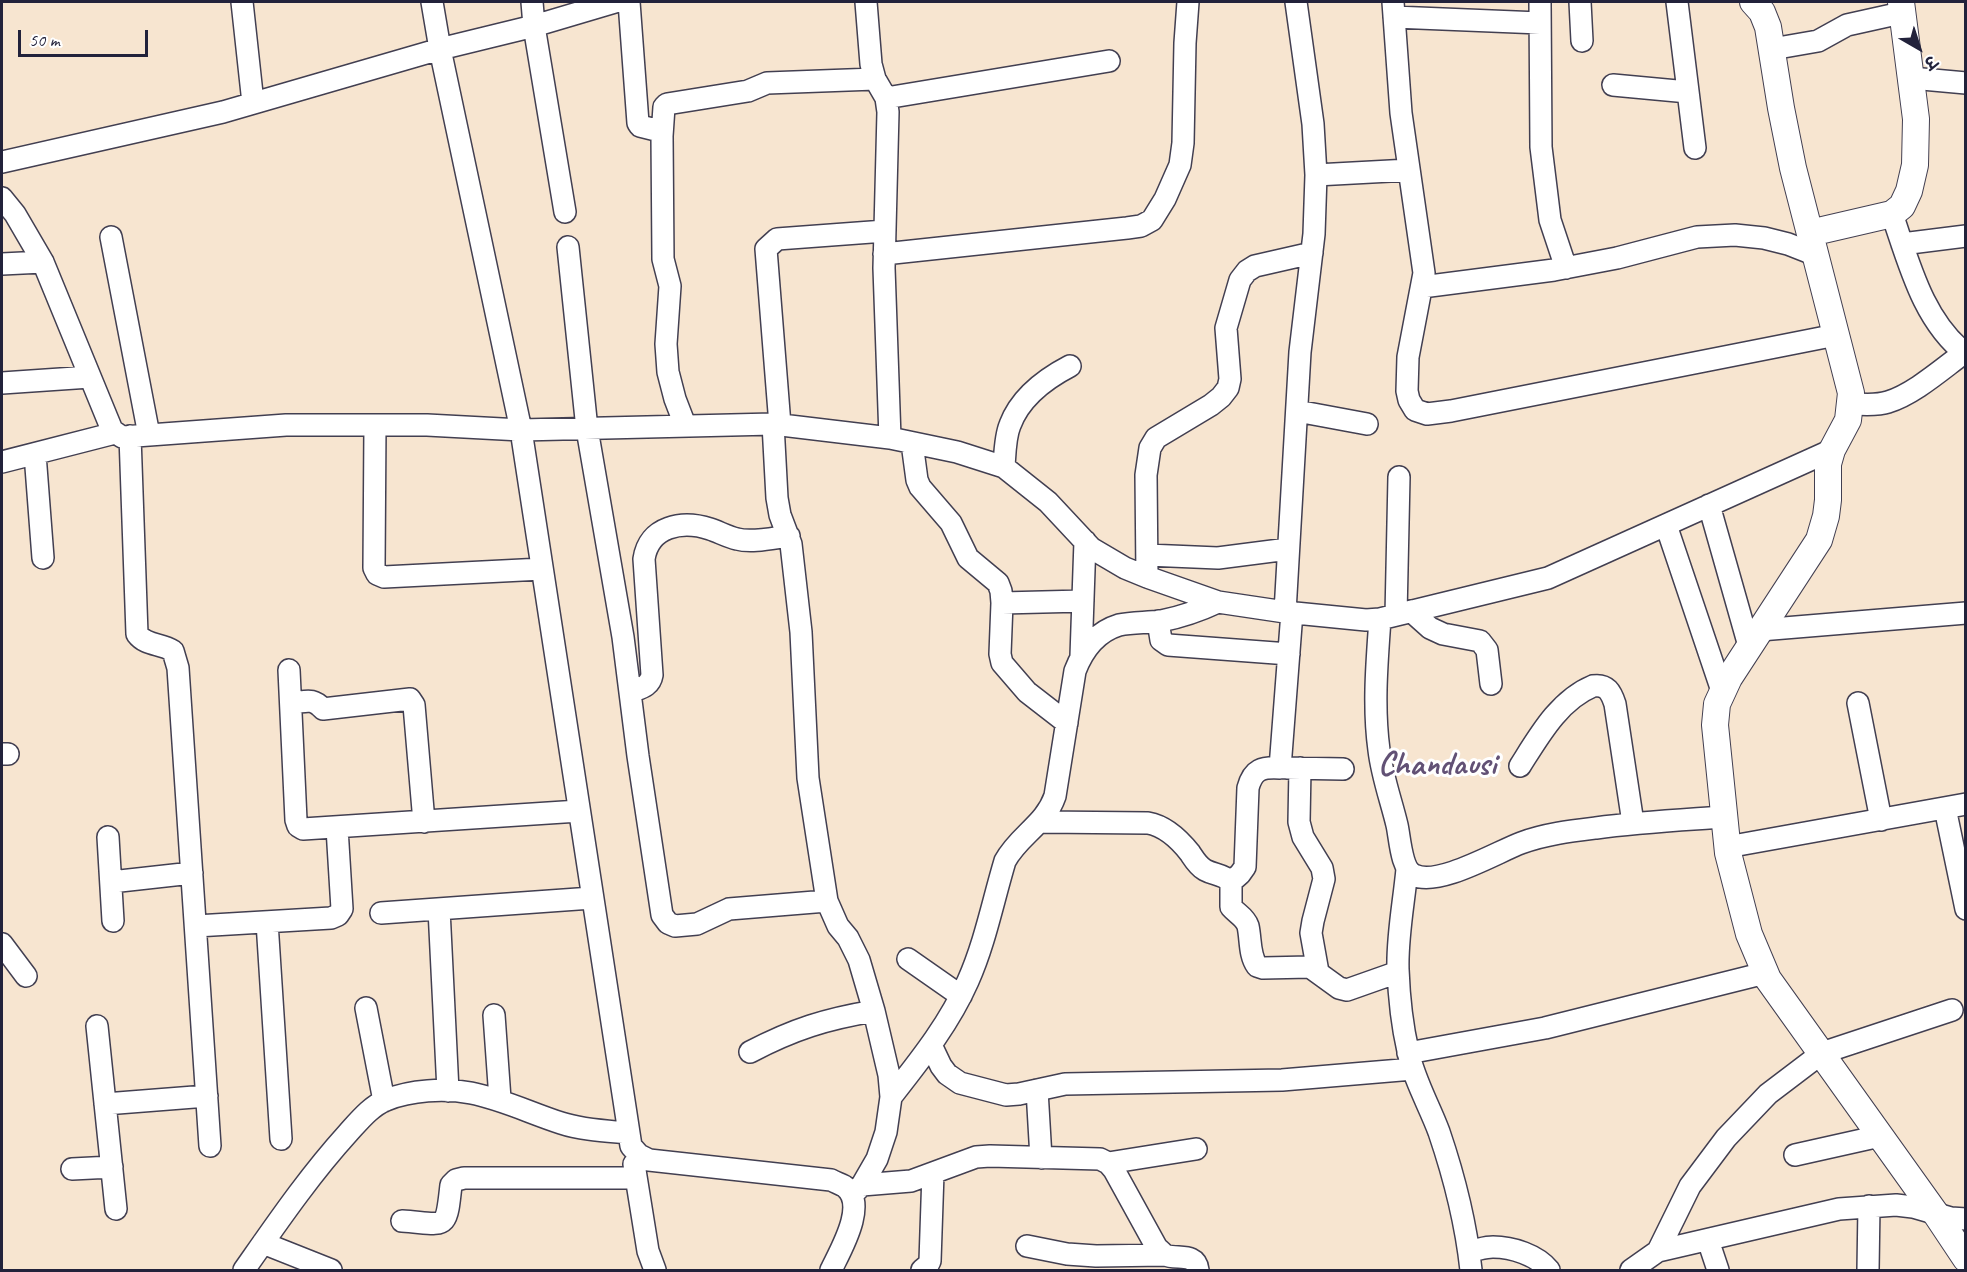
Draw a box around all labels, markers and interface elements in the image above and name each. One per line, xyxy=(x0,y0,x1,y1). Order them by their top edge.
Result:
scale bar xyxy=(21,18,152,56)
north arrow xyxy=(1889,18,1949,78)
text: 50 m xyxy=(29,29,60,51)
text: उ xyxy=(1920,51,1941,73)
district label: Chandausi xyxy=(1378,745,1496,785)

